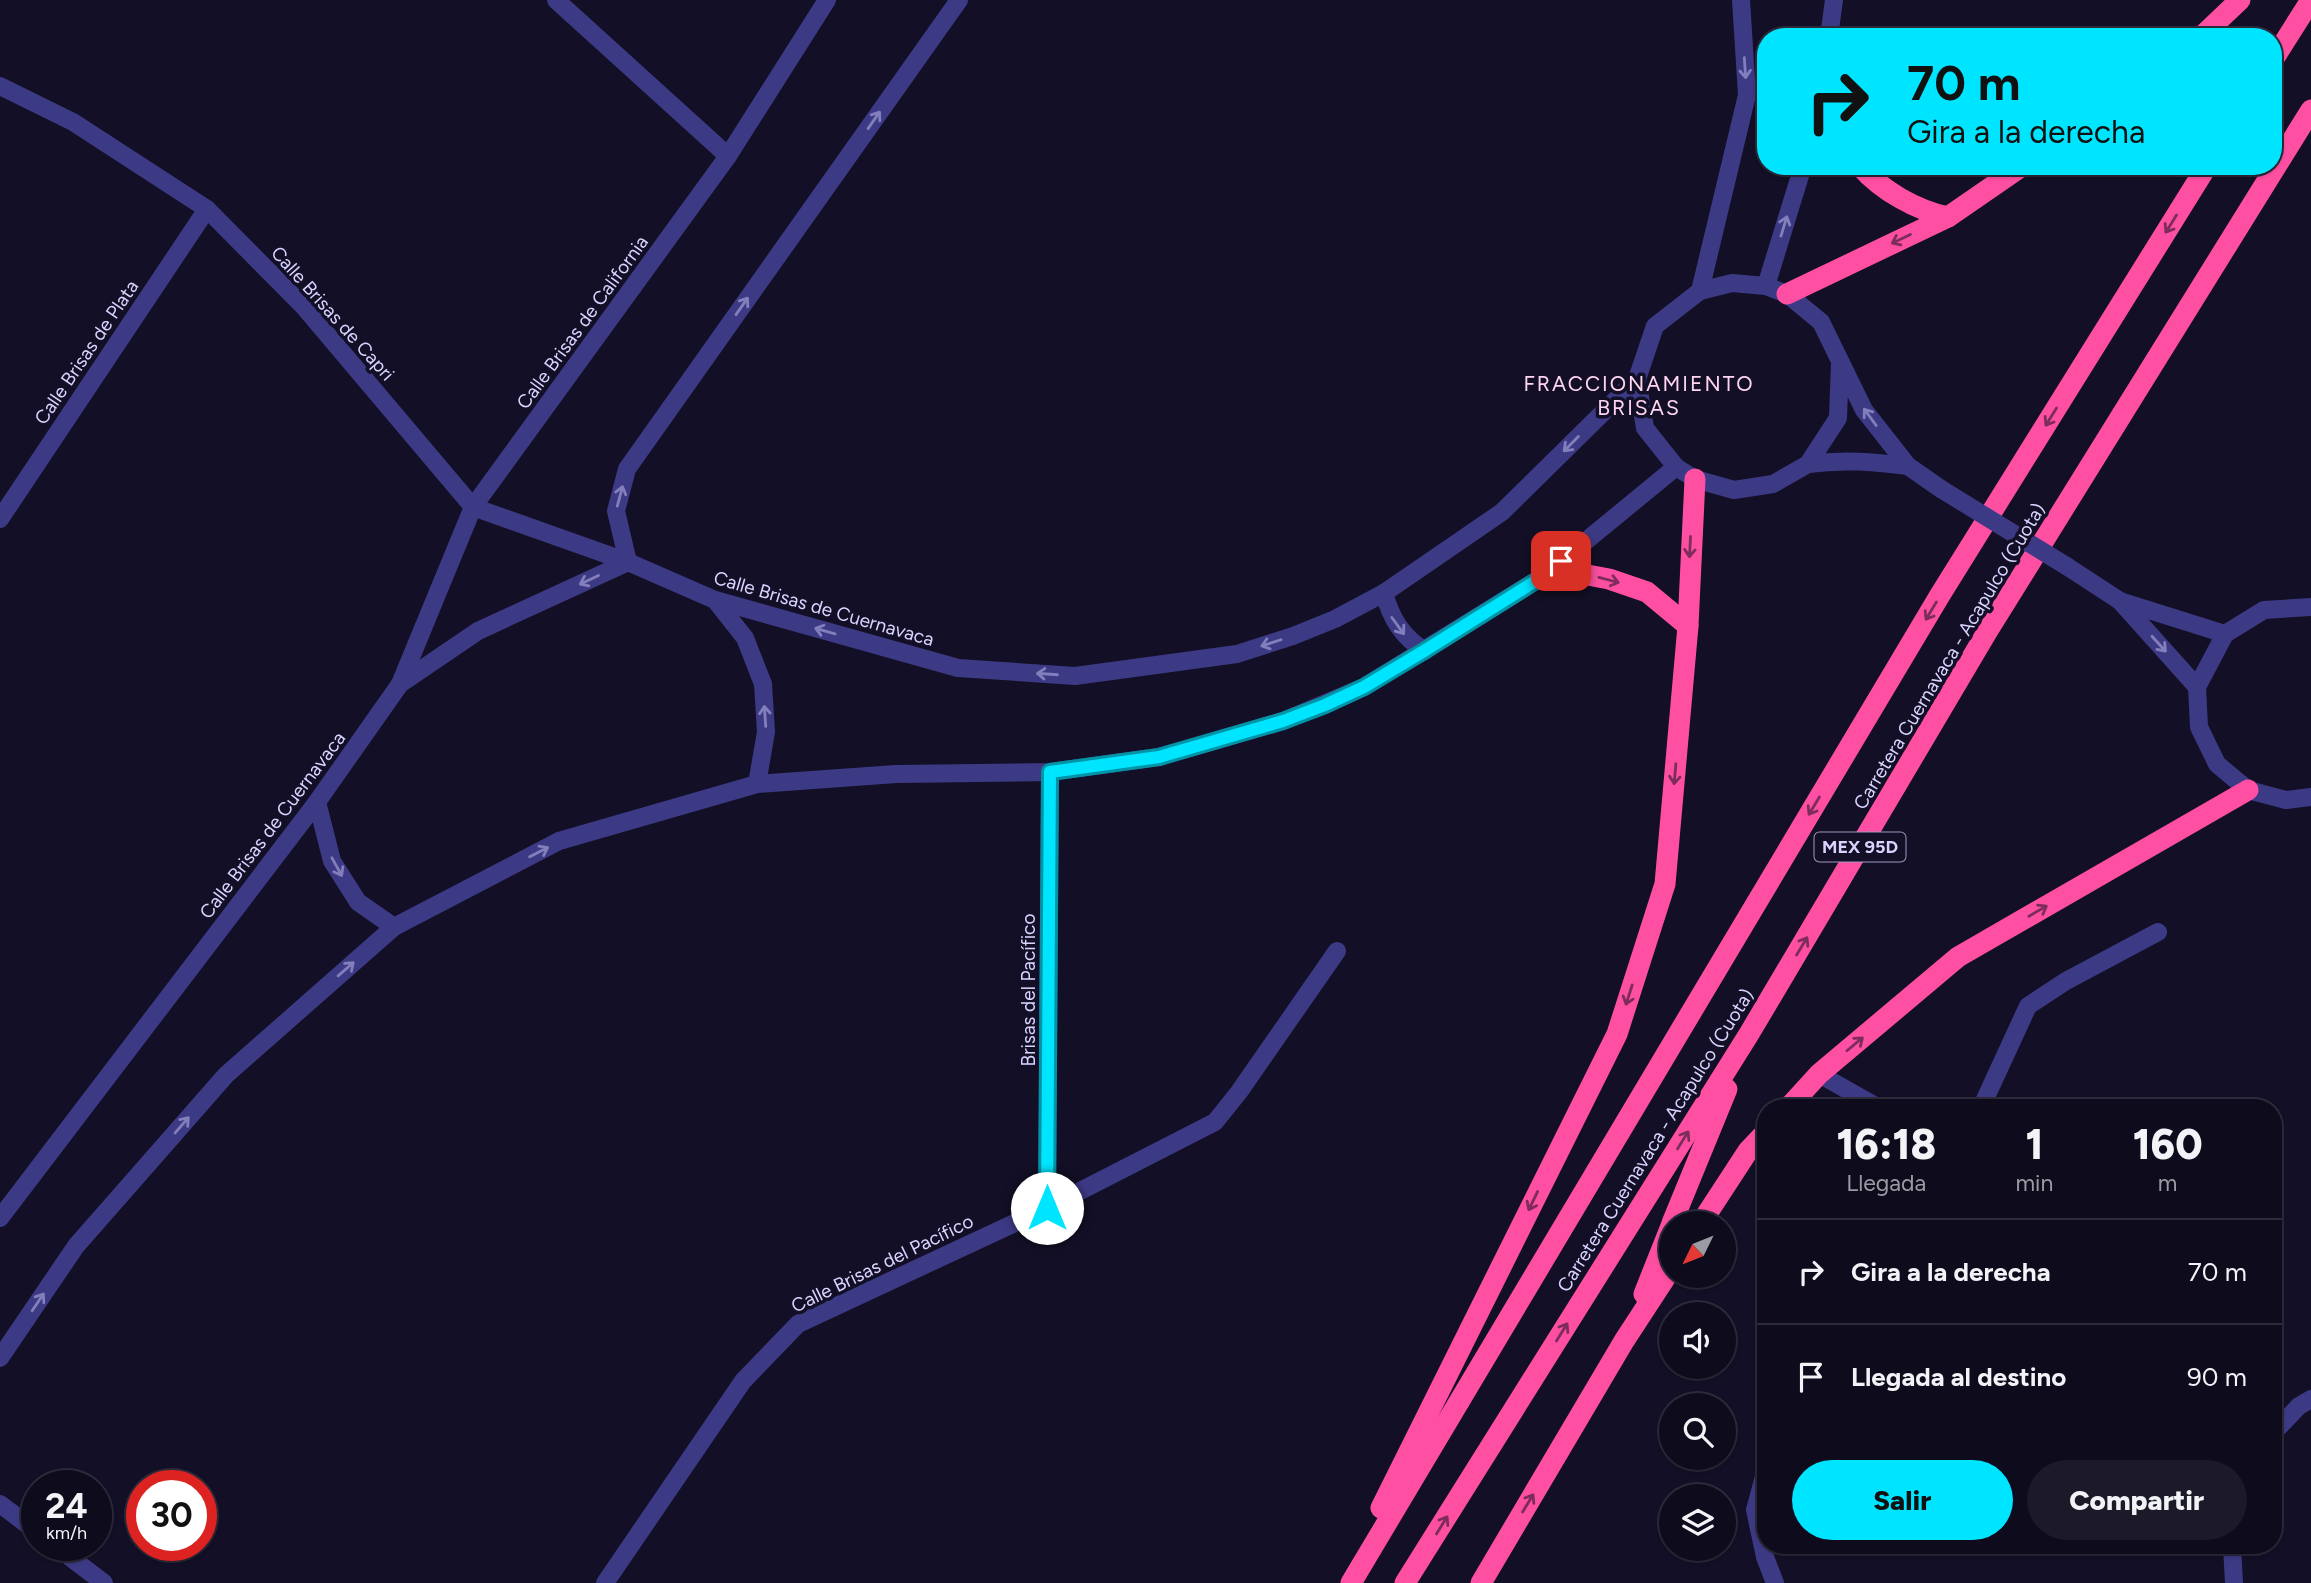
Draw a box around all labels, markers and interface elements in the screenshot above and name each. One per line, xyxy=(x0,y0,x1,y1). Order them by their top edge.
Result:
text: 70 m xyxy=(1907,53,2020,112)
one-way arrow xyxy=(1739,56,1752,79)
icon: right xyxy=(1792,56,1883,147)
one-way arrow xyxy=(867,111,881,130)
text: Gira a la derecha xyxy=(1907,113,2145,151)
one-way arrow xyxy=(2164,214,2178,234)
one-way arrow xyxy=(1779,216,1792,238)
street label: Calle Brisas de California xyxy=(512,231,653,413)
one-way arrow xyxy=(1891,233,1912,247)
street label: Calle Brisas de Capri xyxy=(266,241,399,385)
street label: Calle Brisas de Plata xyxy=(30,276,143,429)
one-way arrow xyxy=(735,297,750,316)
district label: FRACCIONAMIENTO BRISAS xyxy=(1523,371,1755,420)
one-way arrow xyxy=(2043,407,2057,427)
one-way arrow xyxy=(1863,408,1877,427)
one-way arrow xyxy=(1562,436,1579,453)
one-way arrow xyxy=(614,485,627,508)
street label: Carretera Cuernavaca - Acapulco (Cuota) xyxy=(1849,499,2050,813)
pin xyxy=(1531,531,1591,591)
one-way arrow xyxy=(1684,535,1697,558)
icon: arrive xyxy=(1542,542,1580,580)
street label: Calle Brisas de Cuernavaca xyxy=(711,566,937,651)
one-way arrow xyxy=(579,574,600,587)
one-way arrow xyxy=(1597,574,1620,587)
one-way arrow xyxy=(1924,600,1938,620)
one-way arrow xyxy=(1391,616,1406,635)
one-way arrow xyxy=(814,623,836,636)
one-way arrow xyxy=(2151,635,2167,653)
one-way arrow xyxy=(1260,637,1282,650)
one-way arrow xyxy=(1036,668,1059,681)
one-way arrow xyxy=(758,705,771,728)
street label: Calle Brisas de Cuernavaca xyxy=(195,727,350,923)
one-way arrow xyxy=(1668,762,1681,785)
one-way arrow xyxy=(1807,796,1821,816)
road number: MEX 95D xyxy=(1814,832,1906,862)
one-way arrow xyxy=(529,844,549,858)
one-way arrow xyxy=(331,856,344,877)
one-way arrow xyxy=(2028,904,2048,918)
street label: Brisas del Pacífico xyxy=(1017,914,1040,1066)
one-way arrow xyxy=(1795,936,1809,956)
one-way arrow xyxy=(337,961,355,977)
street label: Carretera Cuernavaca - Acapulco (Cuota) xyxy=(1552,984,1759,1296)
one-way arrow xyxy=(1622,984,1634,1006)
one-way arrow xyxy=(1845,1036,1863,1052)
one-way arrow xyxy=(174,1117,190,1135)
text: 16:18 xyxy=(1836,1119,1936,1170)
text: 1 xyxy=(2025,1119,2043,1170)
text: 160 xyxy=(2133,1119,2203,1170)
one-way arrow xyxy=(1677,1130,1691,1150)
text: Llegada xyxy=(1846,1169,1926,1197)
text: min xyxy=(2016,1169,2053,1197)
text: m xyxy=(2158,1169,2177,1197)
position arrow xyxy=(1010,1171,1084,1245)
one-way arrow xyxy=(1526,1190,1540,1211)
street label: Calle Brisas del Pacífico xyxy=(787,1209,977,1318)
north arrow xyxy=(1659,1211,1736,1288)
map controls xyxy=(1659,1211,1736,1561)
icon: right xyxy=(1792,1253,1830,1291)
text: Gira a la derecha xyxy=(1851,1256,2051,1288)
text: 70 m xyxy=(2188,1256,2247,1288)
one-way arrow xyxy=(31,1293,46,1312)
button: sound xyxy=(1659,1302,1736,1379)
one-way arrow xyxy=(1556,1323,1570,1343)
icon: arrive xyxy=(1792,1358,1830,1396)
text: Llegada al destino xyxy=(1851,1361,2066,1393)
text: 90 m xyxy=(2187,1361,2247,1393)
button: search xyxy=(1659,1393,1736,1470)
button: Salir xyxy=(1792,1460,2013,1540)
button: Compartir xyxy=(2027,1460,2247,1540)
speed limit sign: 30 xyxy=(126,1470,217,1561)
button: layers xyxy=(1659,1484,1736,1561)
text: 24 xyxy=(45,1485,88,1527)
one-way arrow xyxy=(1521,1494,1535,1514)
one-way arrow xyxy=(1435,1516,1449,1536)
text: km/h xyxy=(46,1522,87,1544)

